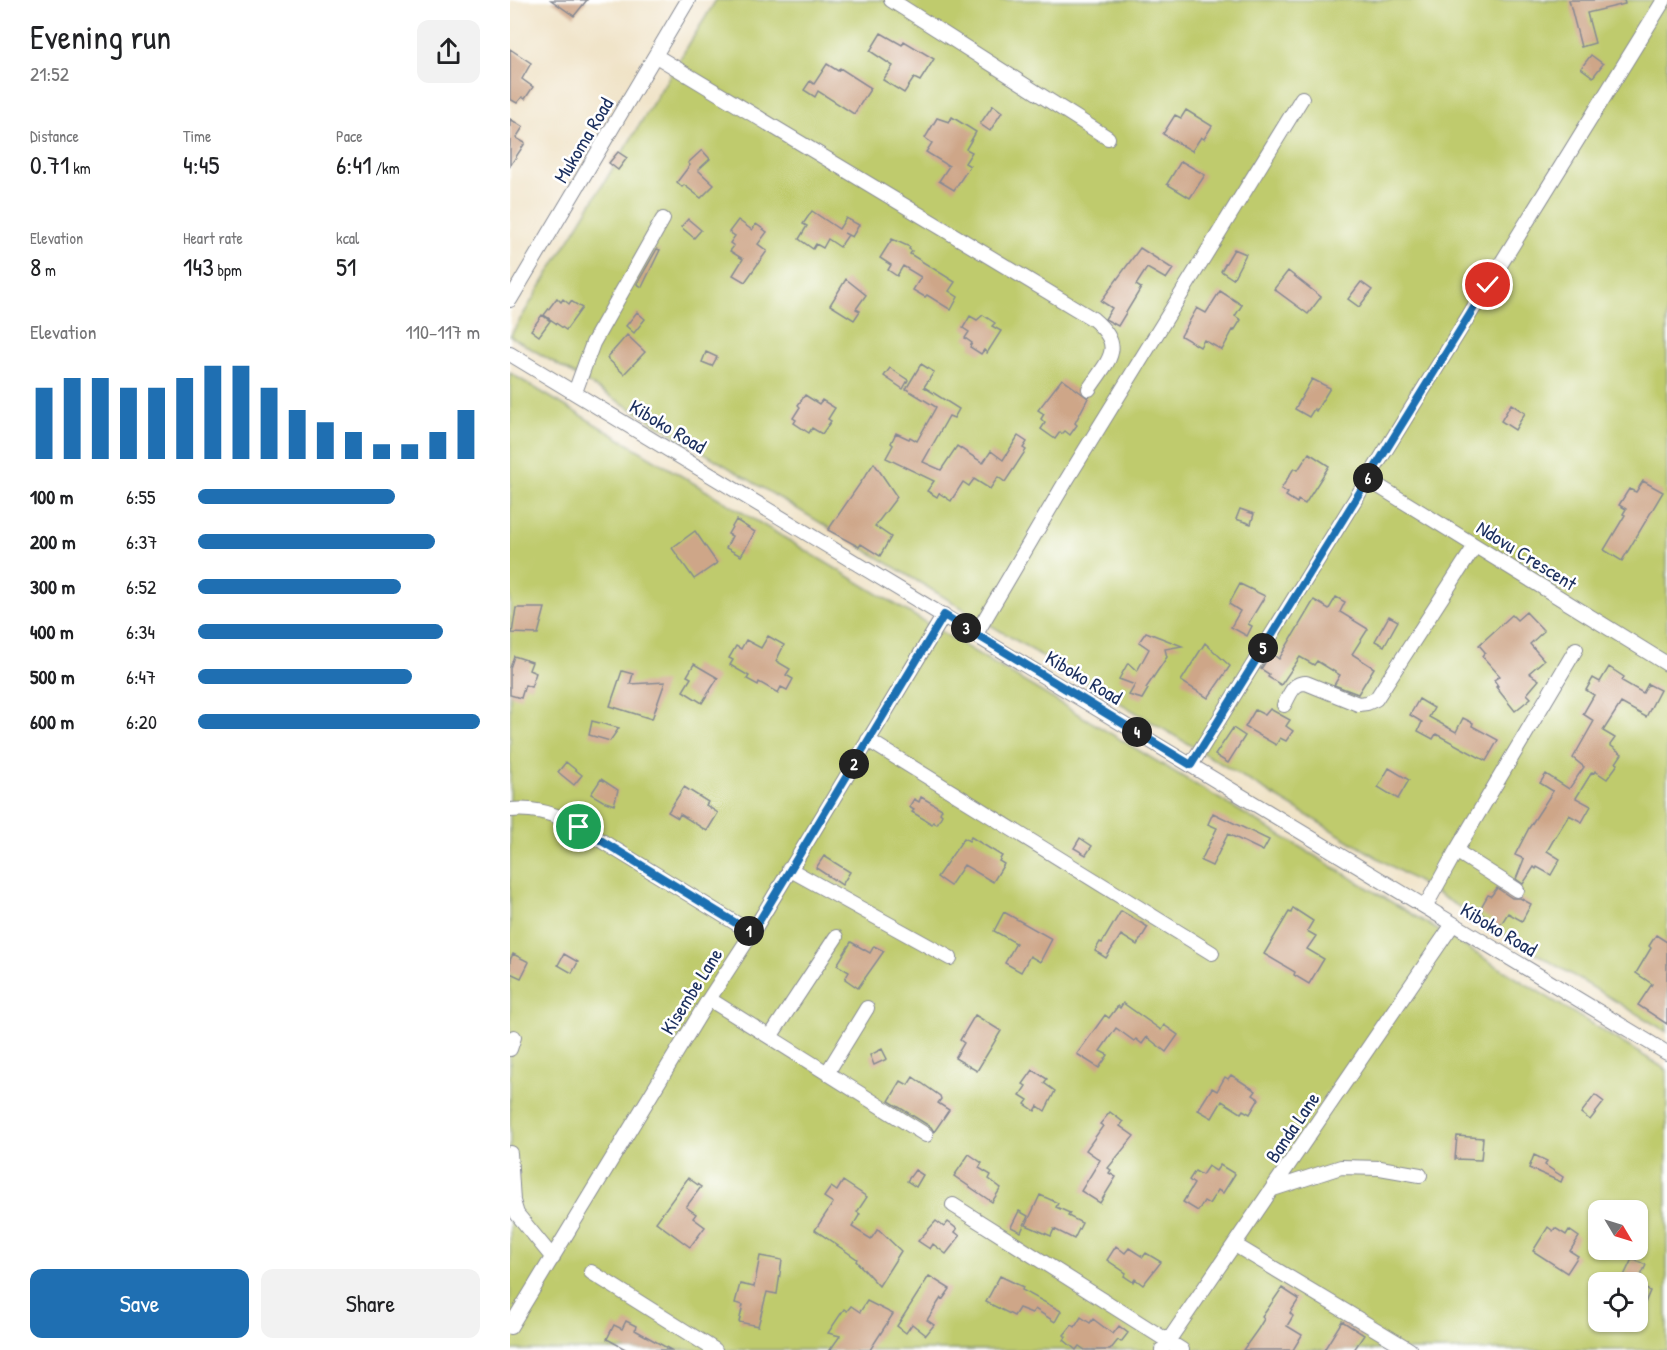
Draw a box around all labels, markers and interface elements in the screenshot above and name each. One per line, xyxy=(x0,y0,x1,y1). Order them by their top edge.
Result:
text: Evening run xyxy=(30,15,171,59)
button: share xyxy=(417,20,480,83)
text: 21:52 xyxy=(30,60,69,87)
street label: Mukoma Road xyxy=(547,92,619,188)
text: Distance xyxy=(30,125,79,147)
text: Time xyxy=(183,125,211,147)
text: Pace xyxy=(336,125,363,147)
text: 0.71 xyxy=(30,147,70,182)
text: 4:45 xyxy=(183,147,220,182)
text: 6:41 xyxy=(336,147,372,182)
text: km xyxy=(70,157,91,179)
text: /km xyxy=(372,157,400,179)
text: Elevation xyxy=(30,227,83,249)
text: Heart rate xyxy=(183,227,243,249)
text: kcal xyxy=(336,227,359,249)
text: 8 xyxy=(30,249,41,284)
text: 143 xyxy=(183,249,214,284)
text: 51 xyxy=(336,249,356,284)
text: m xyxy=(41,259,56,281)
text: bpm xyxy=(214,259,242,281)
pin xyxy=(1462,259,1513,310)
icon: check xyxy=(1471,268,1504,301)
text: Elevation xyxy=(30,318,96,345)
text: 110–117 m xyxy=(406,318,480,345)
street label: Kiboko Road xyxy=(625,393,712,460)
pin: 6 xyxy=(1353,463,1383,493)
text: 6 xyxy=(1365,467,1371,489)
text: 100 m xyxy=(30,483,73,510)
text: 6:55 xyxy=(126,483,156,510)
street label: Ndovu Crescent xyxy=(1472,514,1583,597)
text: 200 m xyxy=(30,528,75,555)
text: 6:37 xyxy=(126,528,157,555)
text: 300 m xyxy=(30,573,75,600)
text: 6:52 xyxy=(126,573,156,600)
pin: 3 xyxy=(951,613,981,643)
text: 3 xyxy=(962,617,970,639)
text: 400 m xyxy=(30,618,74,645)
text: 6:34 xyxy=(126,618,155,645)
pin: 5 xyxy=(1248,633,1278,663)
text: 5 xyxy=(1260,637,1266,659)
street label: Kiboko Road xyxy=(1041,644,1128,711)
text: 500 m xyxy=(30,663,75,690)
text: 6:47 xyxy=(126,663,156,690)
text: 600 m xyxy=(30,708,74,735)
text: 6:20 xyxy=(126,708,157,735)
pin: 4 xyxy=(1122,717,1152,747)
text: 4 xyxy=(1134,721,1140,743)
pin: 2 xyxy=(839,749,869,779)
text: 2 xyxy=(850,753,858,775)
pin xyxy=(553,801,604,852)
icon: arrive xyxy=(562,810,595,843)
street label: Kiboko Road xyxy=(1456,896,1543,963)
pin: 1 xyxy=(734,916,764,946)
text: 1 xyxy=(746,920,752,942)
street label: Kisembe Lane xyxy=(654,943,728,1039)
street label: Banda Lane xyxy=(1259,1086,1325,1168)
north arrow xyxy=(1588,1200,1648,1260)
map controls xyxy=(1588,1200,1648,1332)
button: Save xyxy=(30,1269,249,1338)
button: Share xyxy=(261,1269,480,1338)
button: locate xyxy=(1588,1272,1648,1332)

